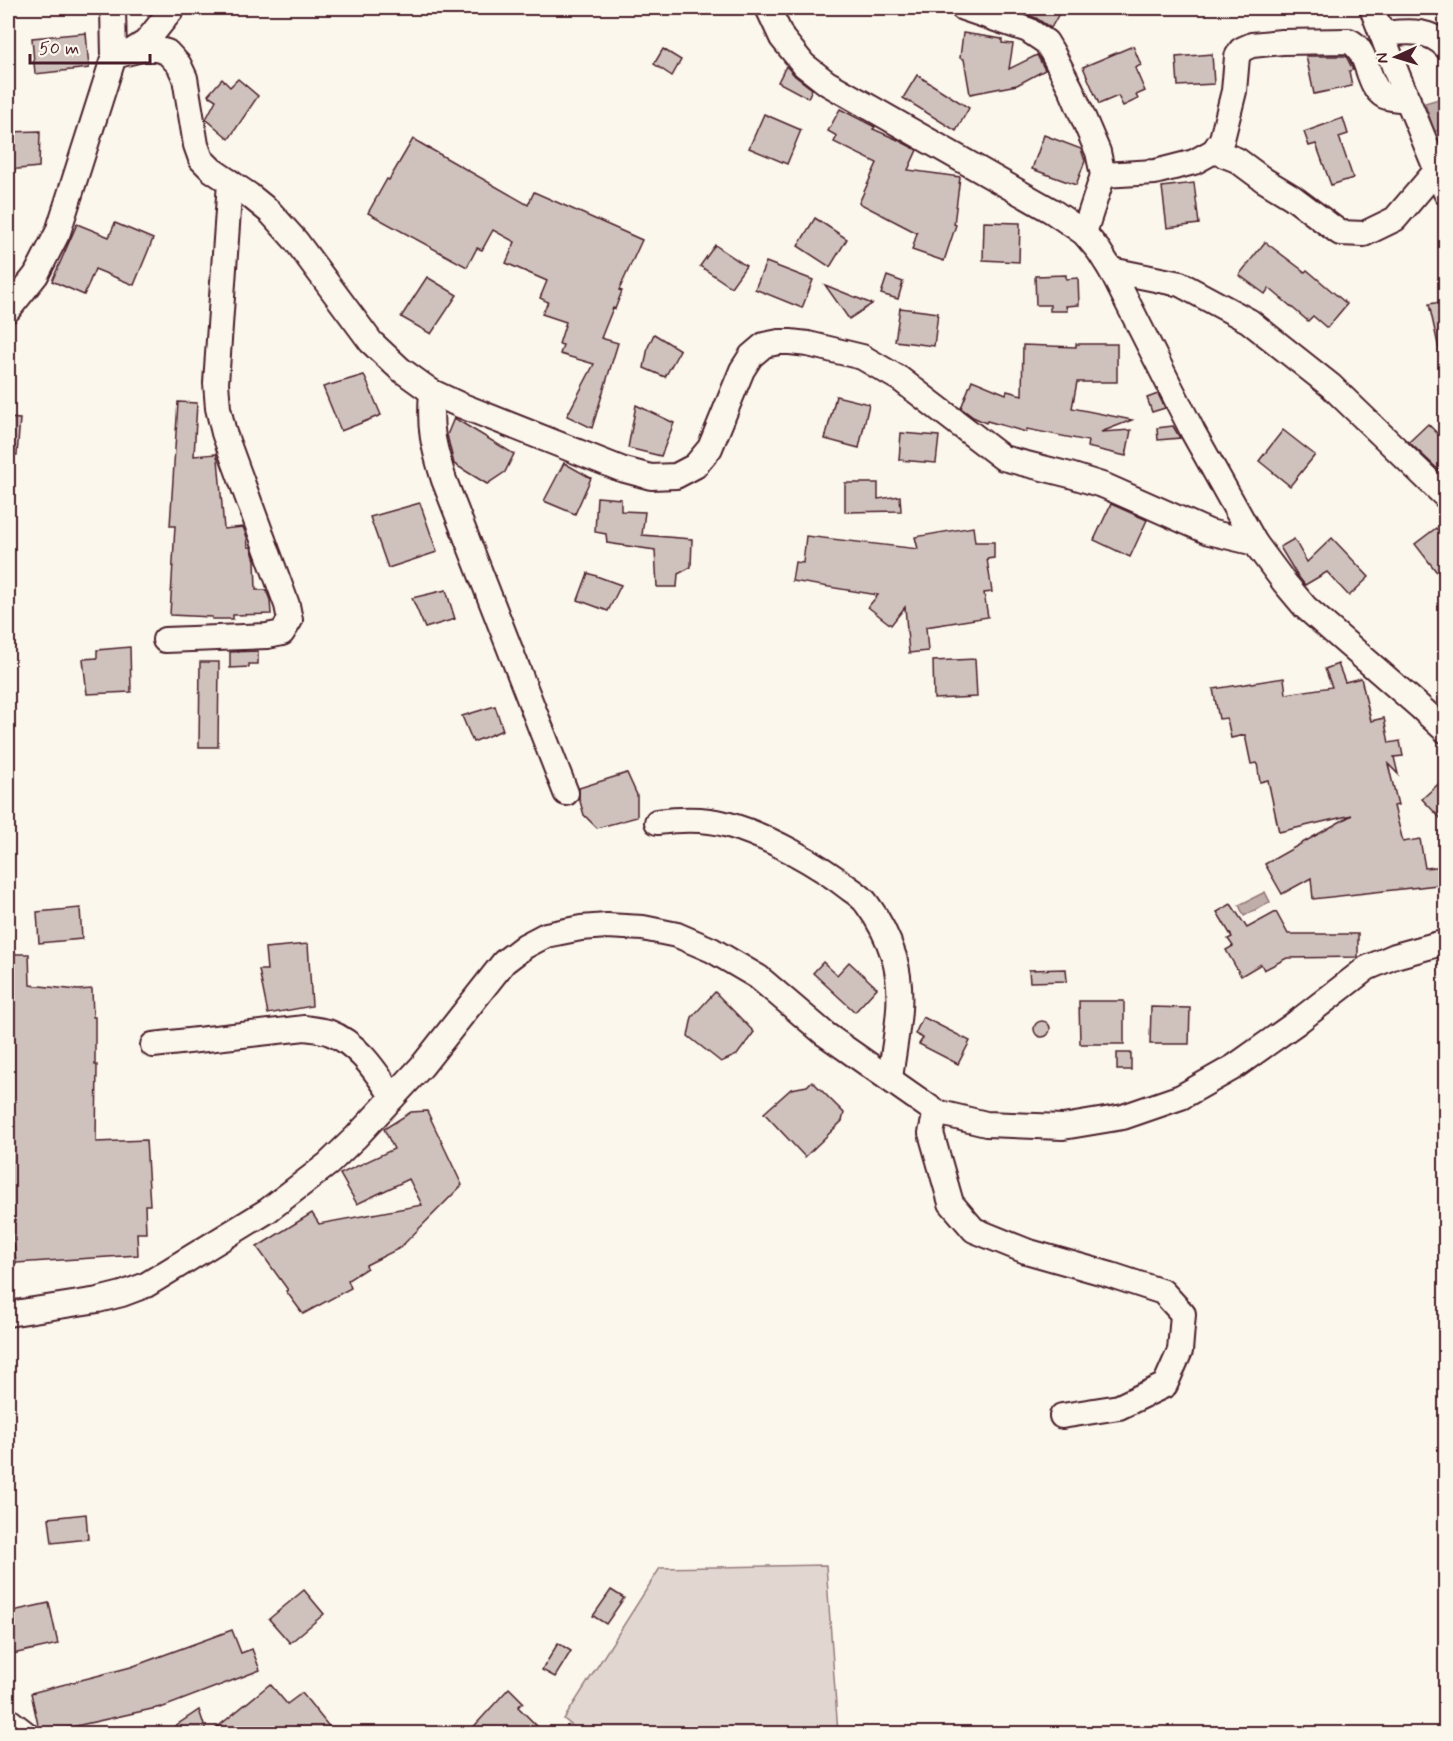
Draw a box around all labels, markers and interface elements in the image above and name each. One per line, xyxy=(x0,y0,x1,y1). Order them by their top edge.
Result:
scale bar xyxy=(30,27,150,65)
north arrow xyxy=(1366,27,1426,87)
text: 50 m xyxy=(39,37,79,61)
text: N xyxy=(1372,52,1393,64)

